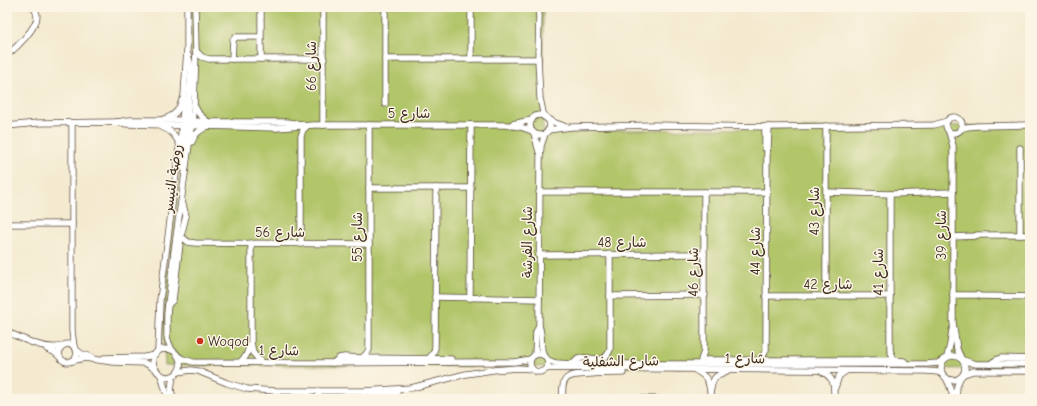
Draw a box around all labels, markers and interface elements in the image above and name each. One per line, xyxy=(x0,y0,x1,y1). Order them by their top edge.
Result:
street label: شارع 66 xyxy=(303,41,321,91)
street label: شارع 5 xyxy=(388,105,430,123)
street label: روضة النيسر xyxy=(159,143,186,214)
street label: شارع 43 xyxy=(806,187,824,235)
street label: شارع الفرشة xyxy=(519,206,537,278)
street label: شارع 39 xyxy=(933,210,951,260)
street label: شارع 55 xyxy=(349,212,367,262)
street label: شارع 56 xyxy=(255,224,305,242)
street label: شارع 44 xyxy=(747,227,765,275)
street label: شارع 48 xyxy=(598,234,646,252)
street label: شارع 46 xyxy=(685,247,703,297)
street label: شارع 41 xyxy=(870,248,888,296)
street label: شارع 42 xyxy=(803,276,853,294)
place label: Woqod xyxy=(208,333,249,350)
marker: Woqod xyxy=(195,336,205,346)
street label: شارع 1 xyxy=(259,342,299,360)
street label: شارع 1 xyxy=(725,350,765,368)
street label: شارع الشفلية xyxy=(583,352,659,372)

